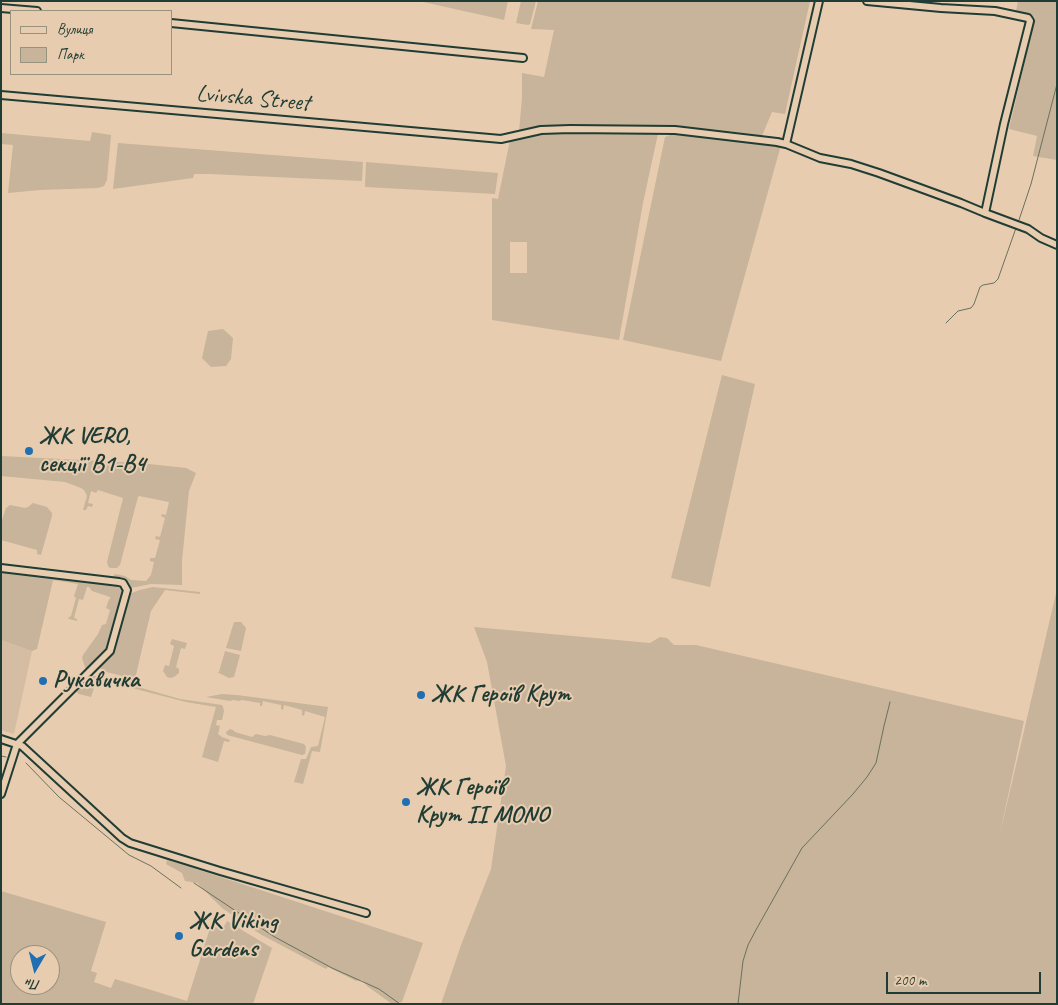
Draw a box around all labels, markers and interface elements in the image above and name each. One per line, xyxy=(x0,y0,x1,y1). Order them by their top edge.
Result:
legend xyxy=(10,10,172,75)
text: Вулиця xyxy=(57,20,93,39)
text: Парк xyxy=(57,45,84,64)
street label: Lvivska Street xyxy=(195,80,311,118)
place label: ЖК VERO, секції В1-В4 xyxy=(39,423,145,479)
marker: ЖК VERO, секції В1-В4 xyxy=(23,445,35,457)
place label: Рукавичка xyxy=(53,667,140,695)
marker: Рукавичка xyxy=(37,675,49,687)
place label: ЖК Героїв Крут xyxy=(431,681,571,709)
marker: ЖК Героїв Крут xyxy=(415,689,427,701)
place label: ЖК Героїв Крут ІІ MONO xyxy=(416,774,549,830)
marker: ЖК Героїв Крут ІІ MONO xyxy=(400,796,412,808)
place label: ЖК Viking Gardens xyxy=(189,908,278,964)
marker: ЖК Viking Gardens xyxy=(173,930,185,942)
north arrow xyxy=(10,945,60,995)
scale bar xyxy=(888,962,1043,994)
text: 200 m xyxy=(894,971,926,990)
text: Пн xyxy=(25,975,41,994)

